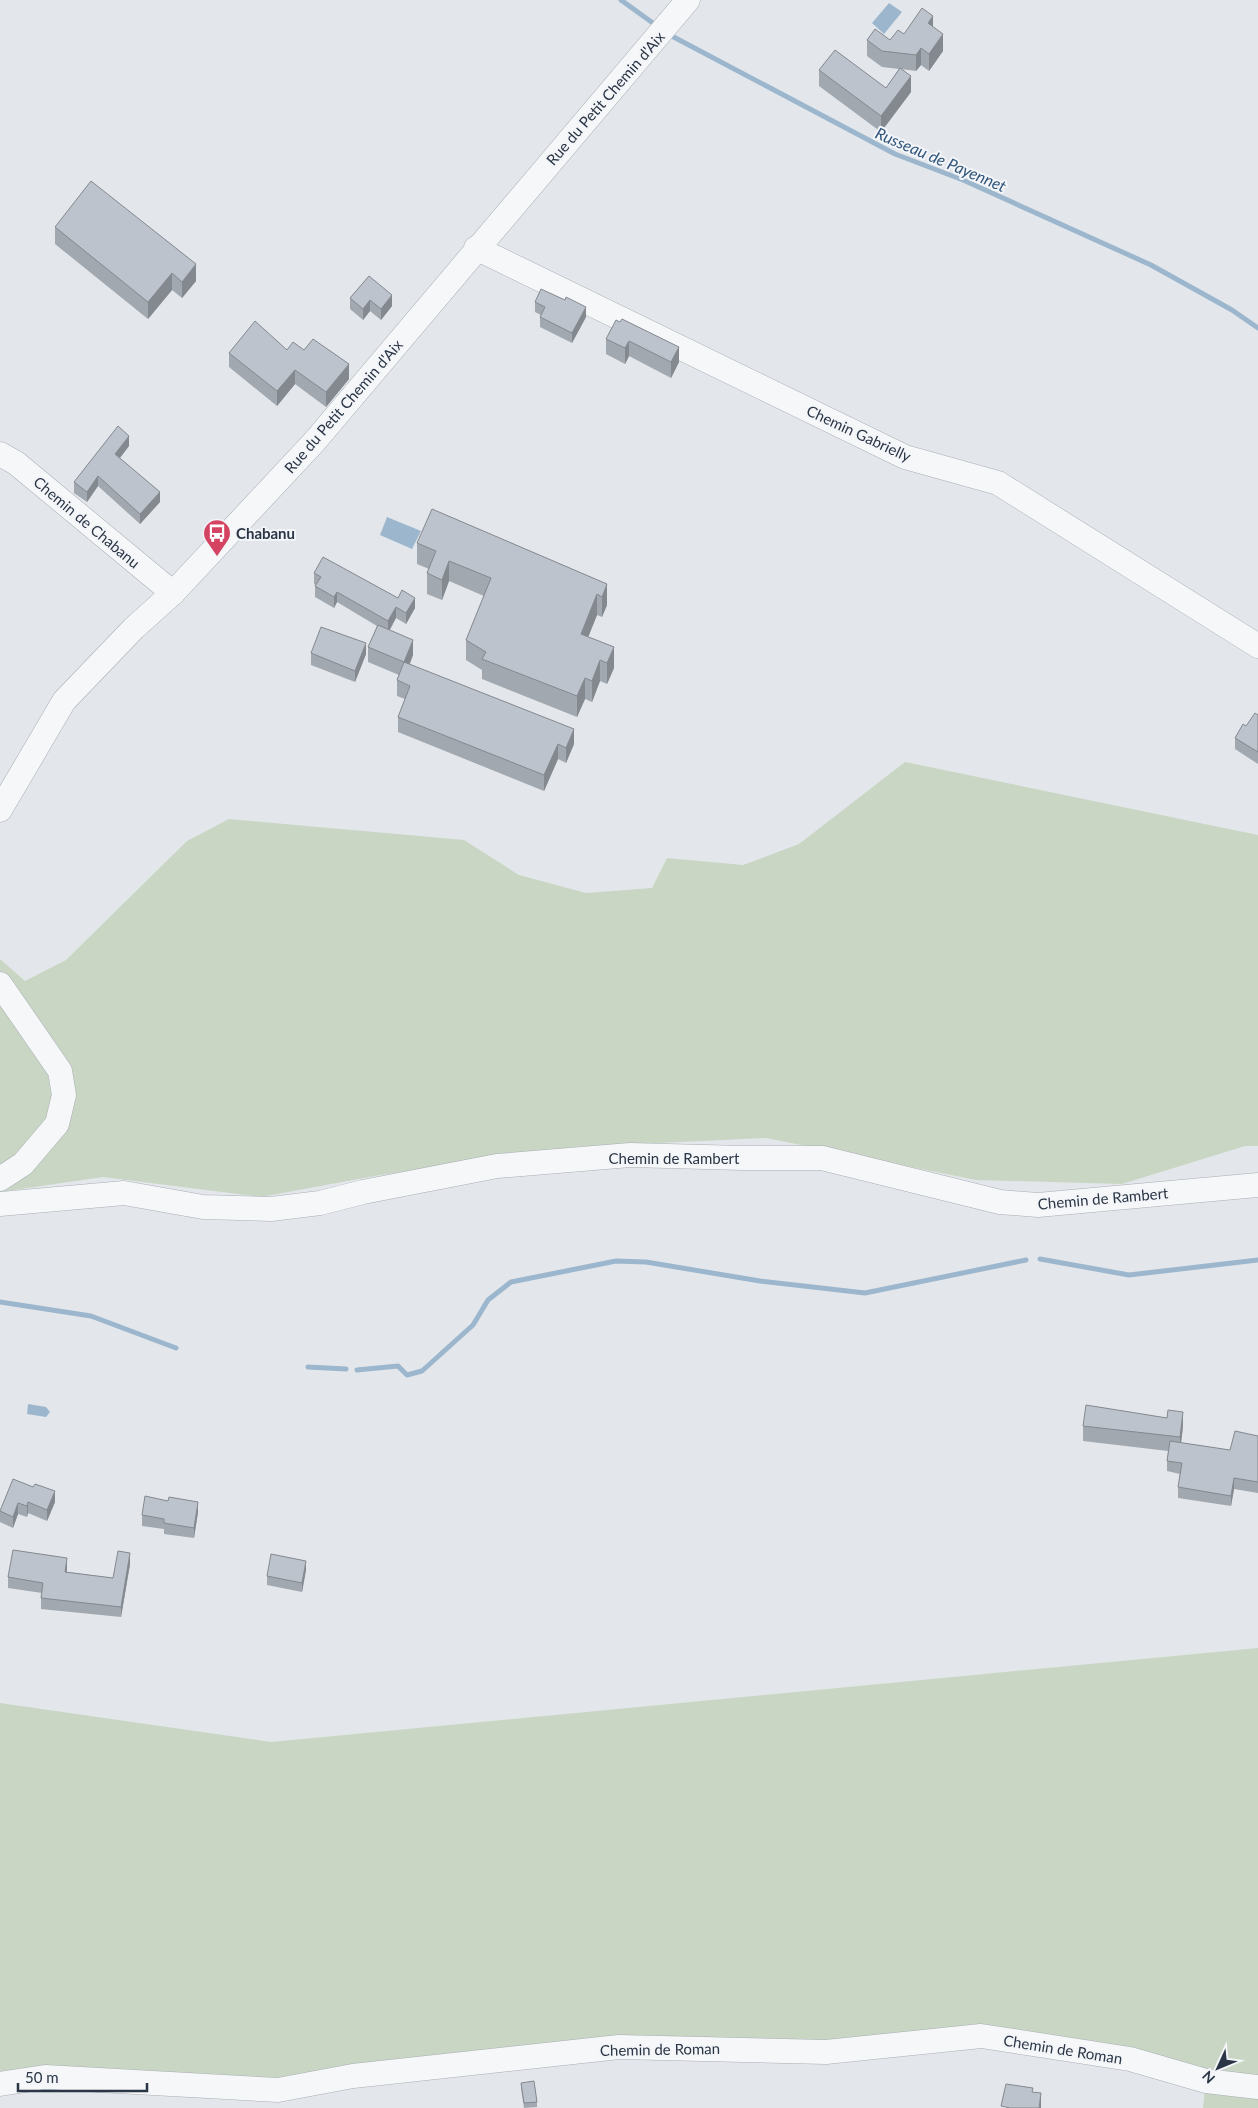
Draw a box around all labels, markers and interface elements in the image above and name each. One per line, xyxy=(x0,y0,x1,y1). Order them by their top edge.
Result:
street label: Rue du Petit Chemin d'Aix xyxy=(542,27,668,168)
water label: Russeau de Payennet xyxy=(873,123,1010,195)
street label: Rue du Petit Chemin d'Aix xyxy=(280,335,406,476)
street label: Chemin Gabrielly xyxy=(804,401,914,465)
street label: Chemin de Chabanu xyxy=(30,472,144,572)
bus stop icon: Chabanu xyxy=(202,518,232,557)
place label: Chabanu xyxy=(236,524,295,542)
street label: Chemin de Rambert xyxy=(609,1149,740,1167)
street label: Chemin de Rambert xyxy=(1037,1183,1170,1213)
street label: Chemin de Roman xyxy=(1002,2031,1124,2067)
street label: Chemin de Roman xyxy=(600,2039,720,2059)
north arrow xyxy=(1193,2043,1243,2093)
scale bar xyxy=(18,2060,146,2092)
text: 50 m xyxy=(25,2068,59,2086)
text: N xyxy=(1198,2068,1218,2087)

